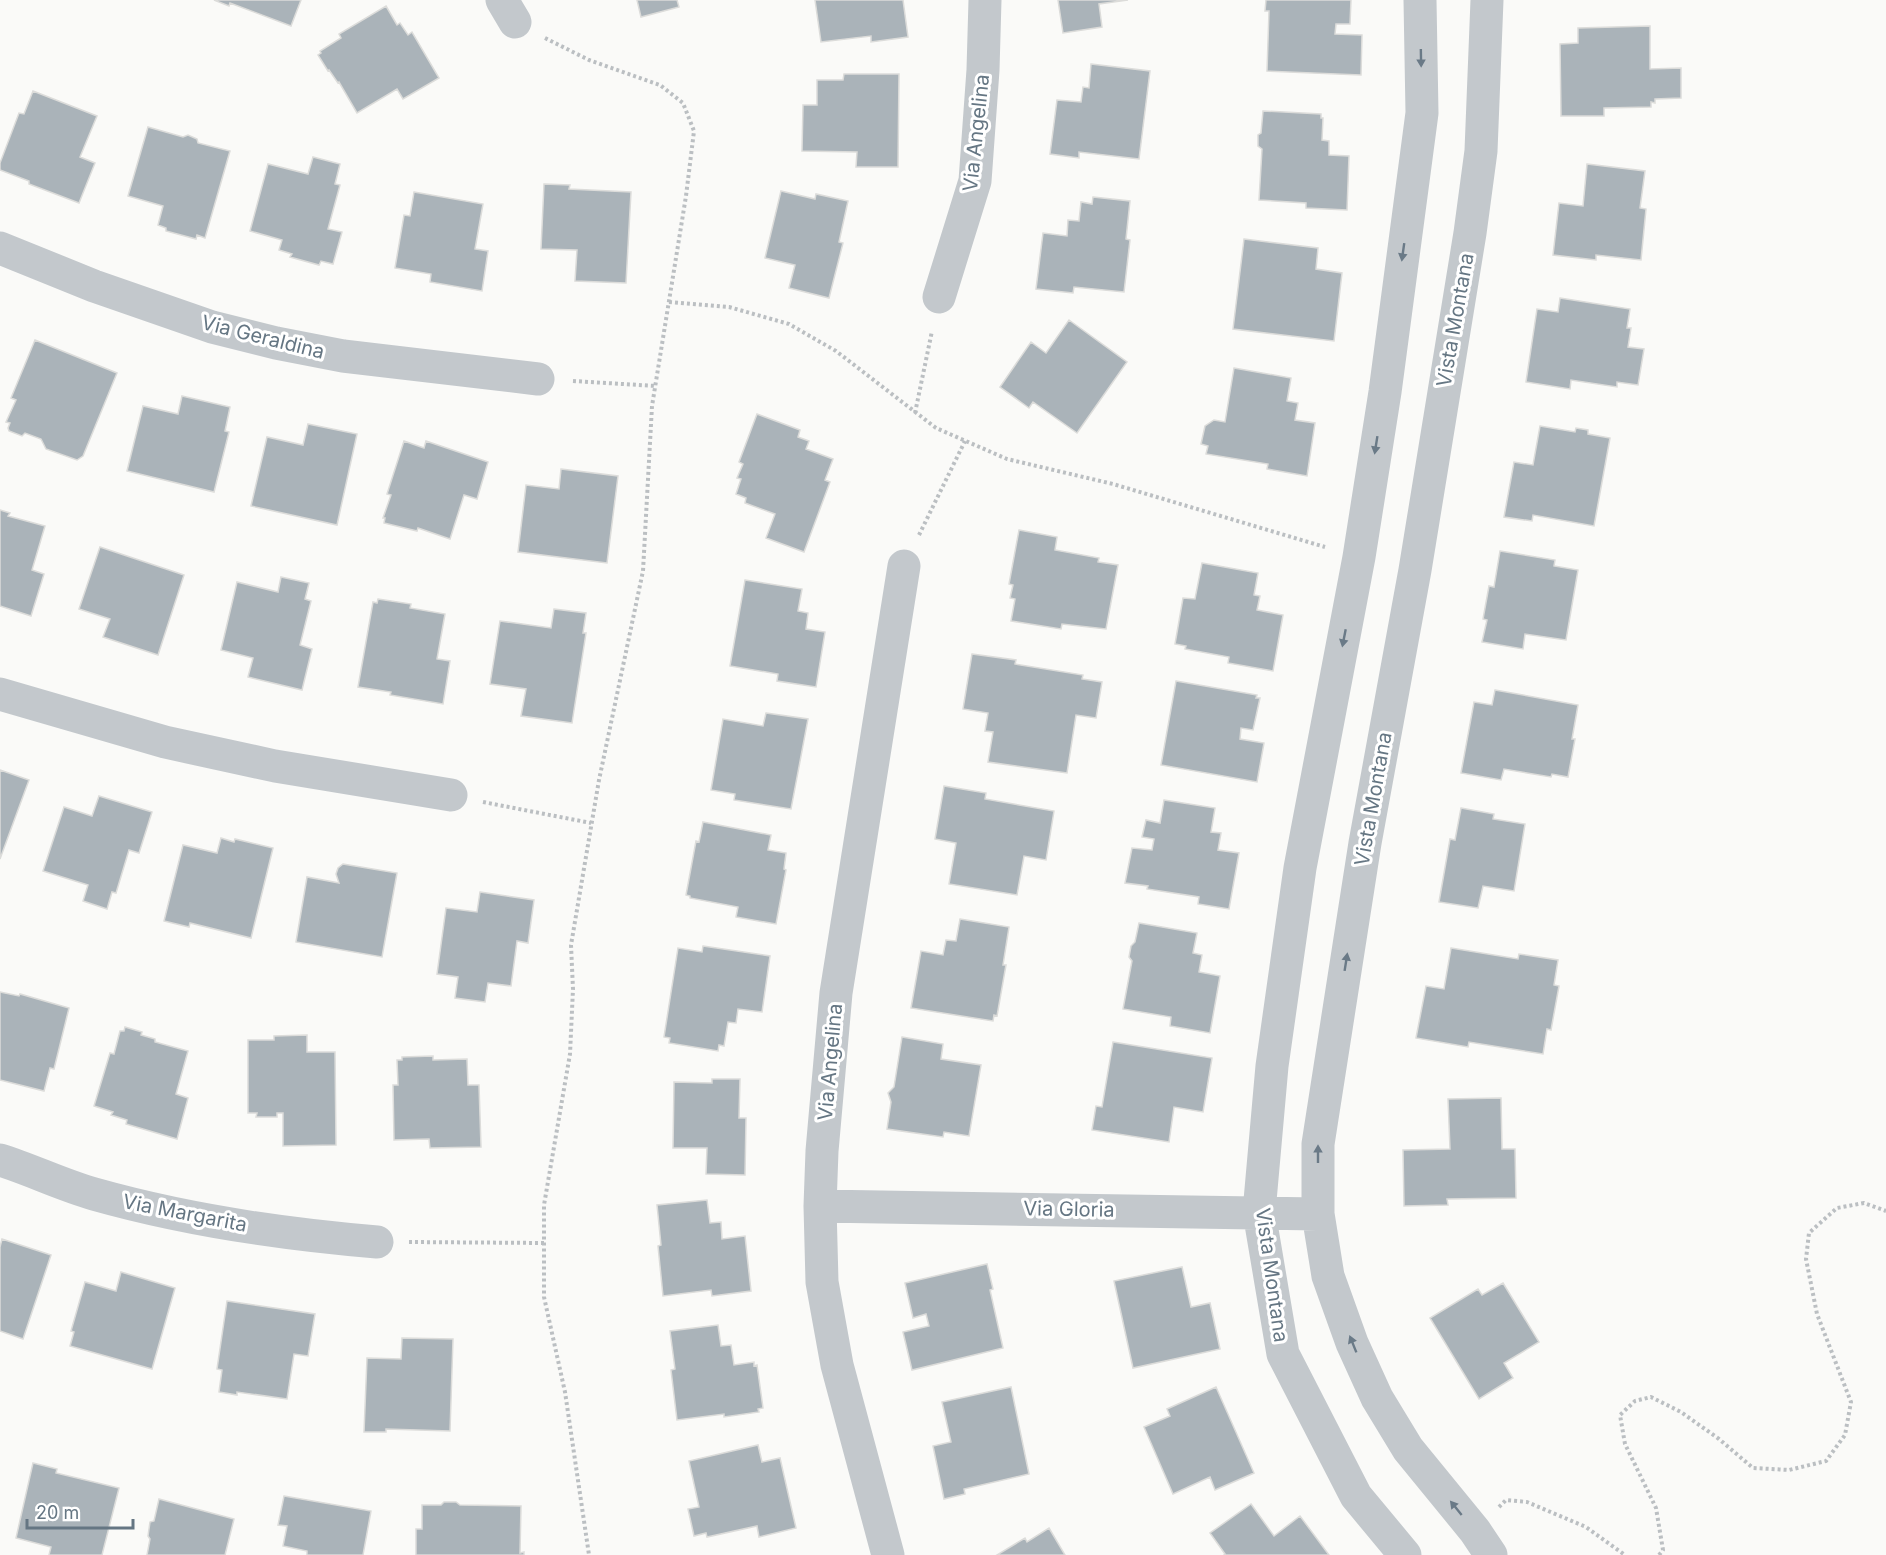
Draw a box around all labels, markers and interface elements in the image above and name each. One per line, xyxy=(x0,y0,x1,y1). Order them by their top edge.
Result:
one-way arrow xyxy=(1416,49,1426,68)
street label: Via Angelina xyxy=(958,73,994,193)
one-way arrow xyxy=(1399,243,1408,262)
street label: Vista Montana xyxy=(1431,251,1479,389)
street label: Via Geraldina xyxy=(199,310,327,364)
one-way arrow xyxy=(1372,436,1381,455)
one-way arrow xyxy=(1339,628,1348,647)
street label: Vista Montana xyxy=(1349,730,1397,868)
one-way arrow xyxy=(1342,952,1351,971)
street label: Via Angelina xyxy=(813,1002,847,1122)
one-way arrow xyxy=(1313,1145,1323,1164)
street label: Via Margarita xyxy=(121,1189,249,1237)
street label: Via Gloria xyxy=(1023,1196,1115,1222)
street label: Vista Montana xyxy=(1251,1206,1293,1344)
one-way arrow xyxy=(1348,1335,1357,1353)
scale bar xyxy=(27,1492,134,1530)
one-way arrow xyxy=(1450,1500,1463,1516)
text: 20 m xyxy=(36,1502,79,1523)

